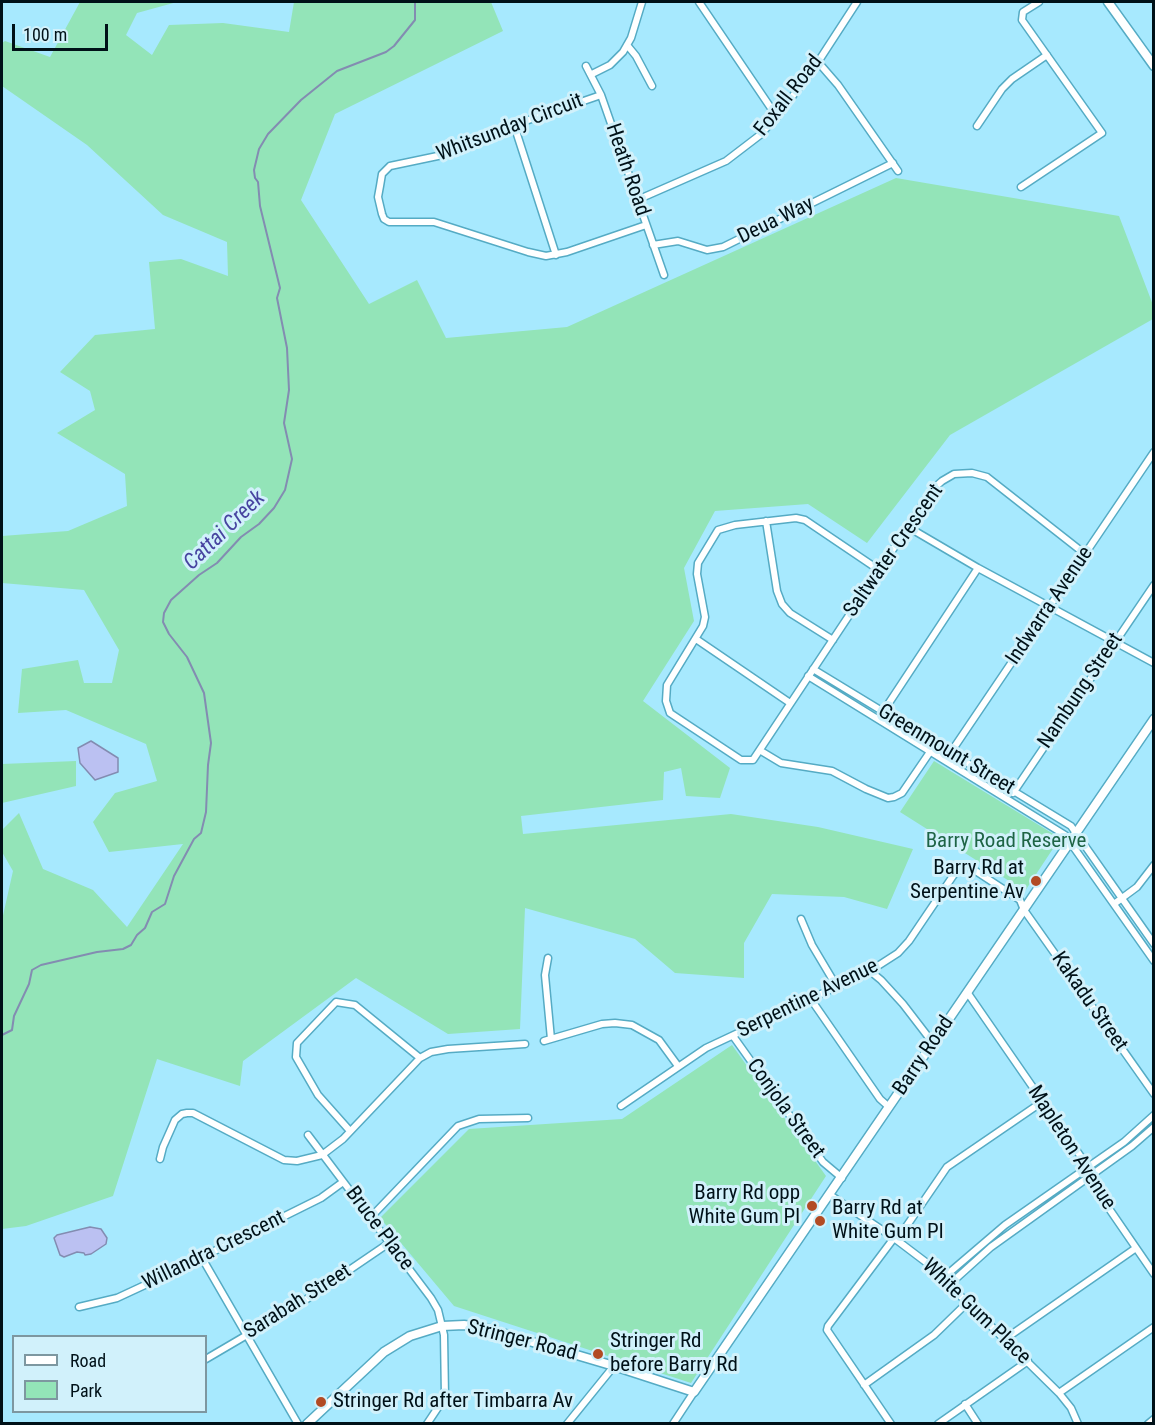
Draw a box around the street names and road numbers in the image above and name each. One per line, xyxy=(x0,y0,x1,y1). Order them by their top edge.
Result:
street label: Foxall Road xyxy=(749,50,829,142)
street label: Whitsunday Circuit xyxy=(433,89,587,167)
street label: Heath Road xyxy=(599,120,655,220)
street label: Deua Way xyxy=(734,192,818,250)
street label: Saltwater Crescent xyxy=(839,480,949,622)
street label: Indwarra Avenue xyxy=(1001,542,1099,670)
street label: Nambung Street xyxy=(1033,628,1129,754)
street label: Greenmount Street xyxy=(873,699,1019,801)
street label: Kakadu Street xyxy=(1046,947,1132,1057)
street label: Serpentine Avenue xyxy=(733,954,883,1044)
street label: Barry Road xyxy=(888,1012,960,1100)
street label: Conjola Street xyxy=(740,1054,830,1164)
street label: Mapleton Avenue xyxy=(1022,1081,1120,1215)
street label: Bruce Place xyxy=(339,1182,419,1276)
street label: Willandra Crescent xyxy=(139,1206,289,1296)
street label: White Gum Place xyxy=(917,1254,1035,1370)
street label: Sarabah Street xyxy=(240,1259,356,1345)
street label: Stringer Road xyxy=(465,1315,579,1367)

